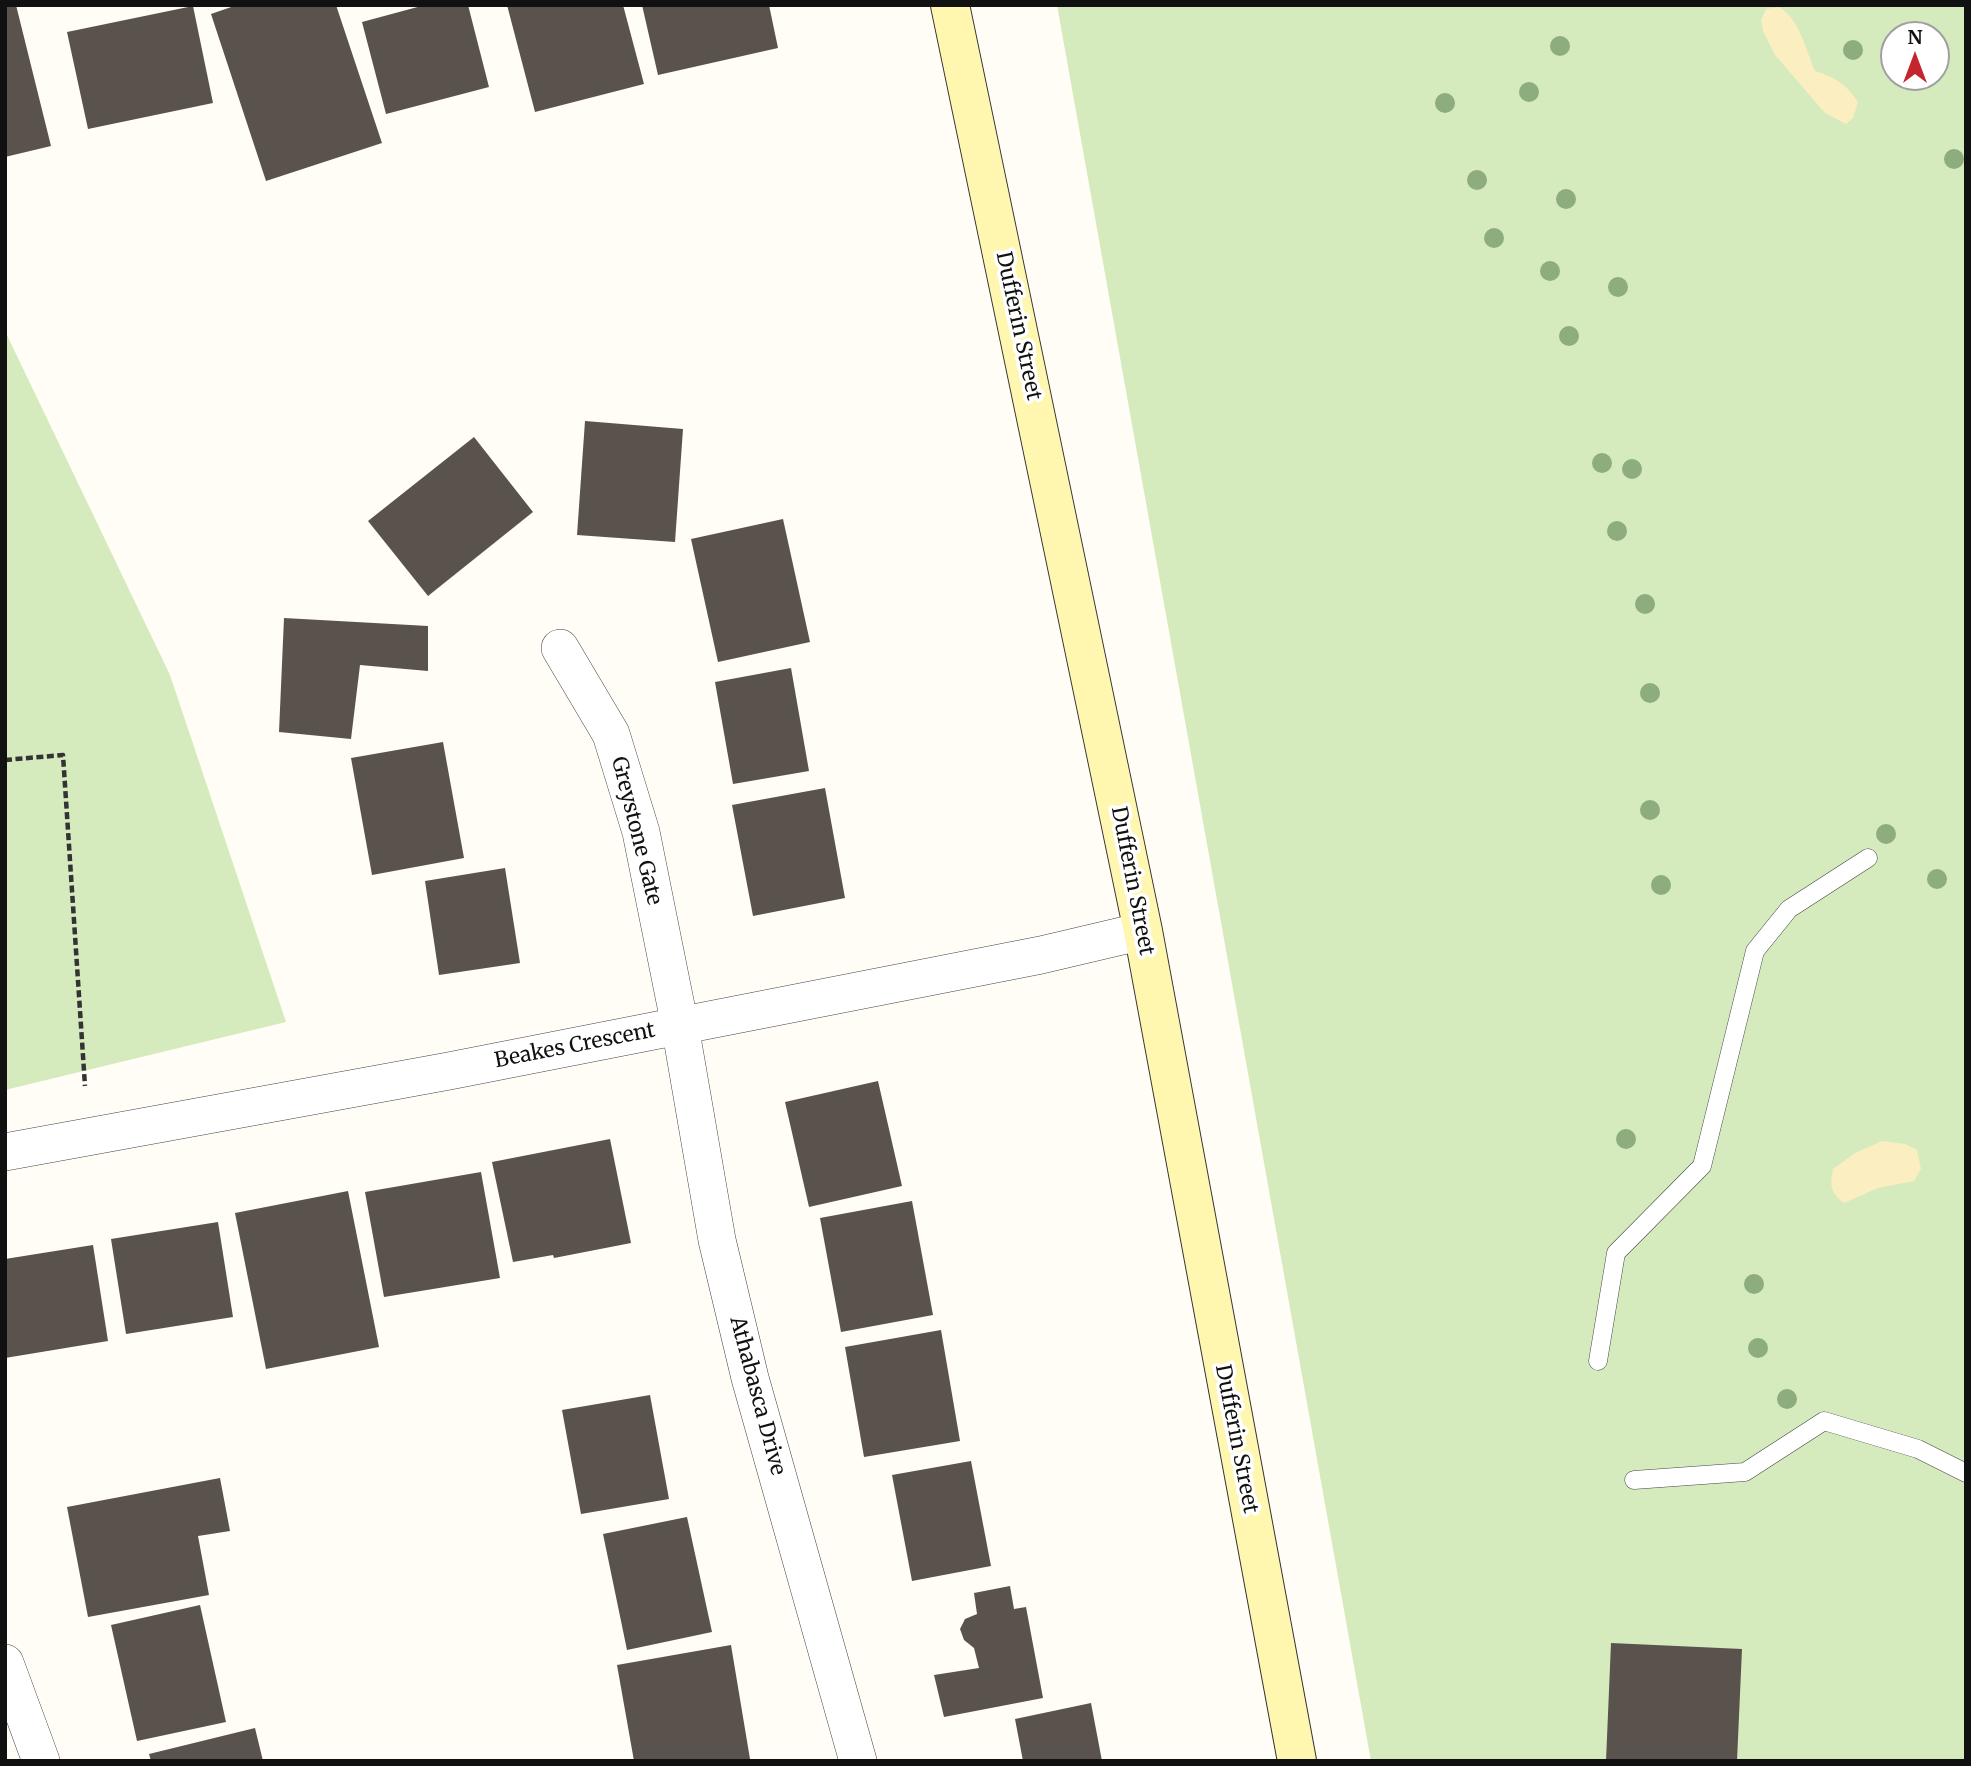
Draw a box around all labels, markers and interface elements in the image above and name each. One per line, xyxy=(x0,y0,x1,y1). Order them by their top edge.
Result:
north arrow xyxy=(1880,21,1950,91)
text: N xyxy=(1907,25,1923,49)
street label: Dufferin Street xyxy=(990,249,1046,403)
street label: Greystone Gate xyxy=(605,754,667,908)
street label: Dufferin Street xyxy=(1105,804,1159,958)
street label: Beakes Crescent xyxy=(493,1018,657,1074)
street label: Athabasca Drive xyxy=(724,1314,790,1478)
street label: Dufferin Street xyxy=(1209,1362,1263,1516)

